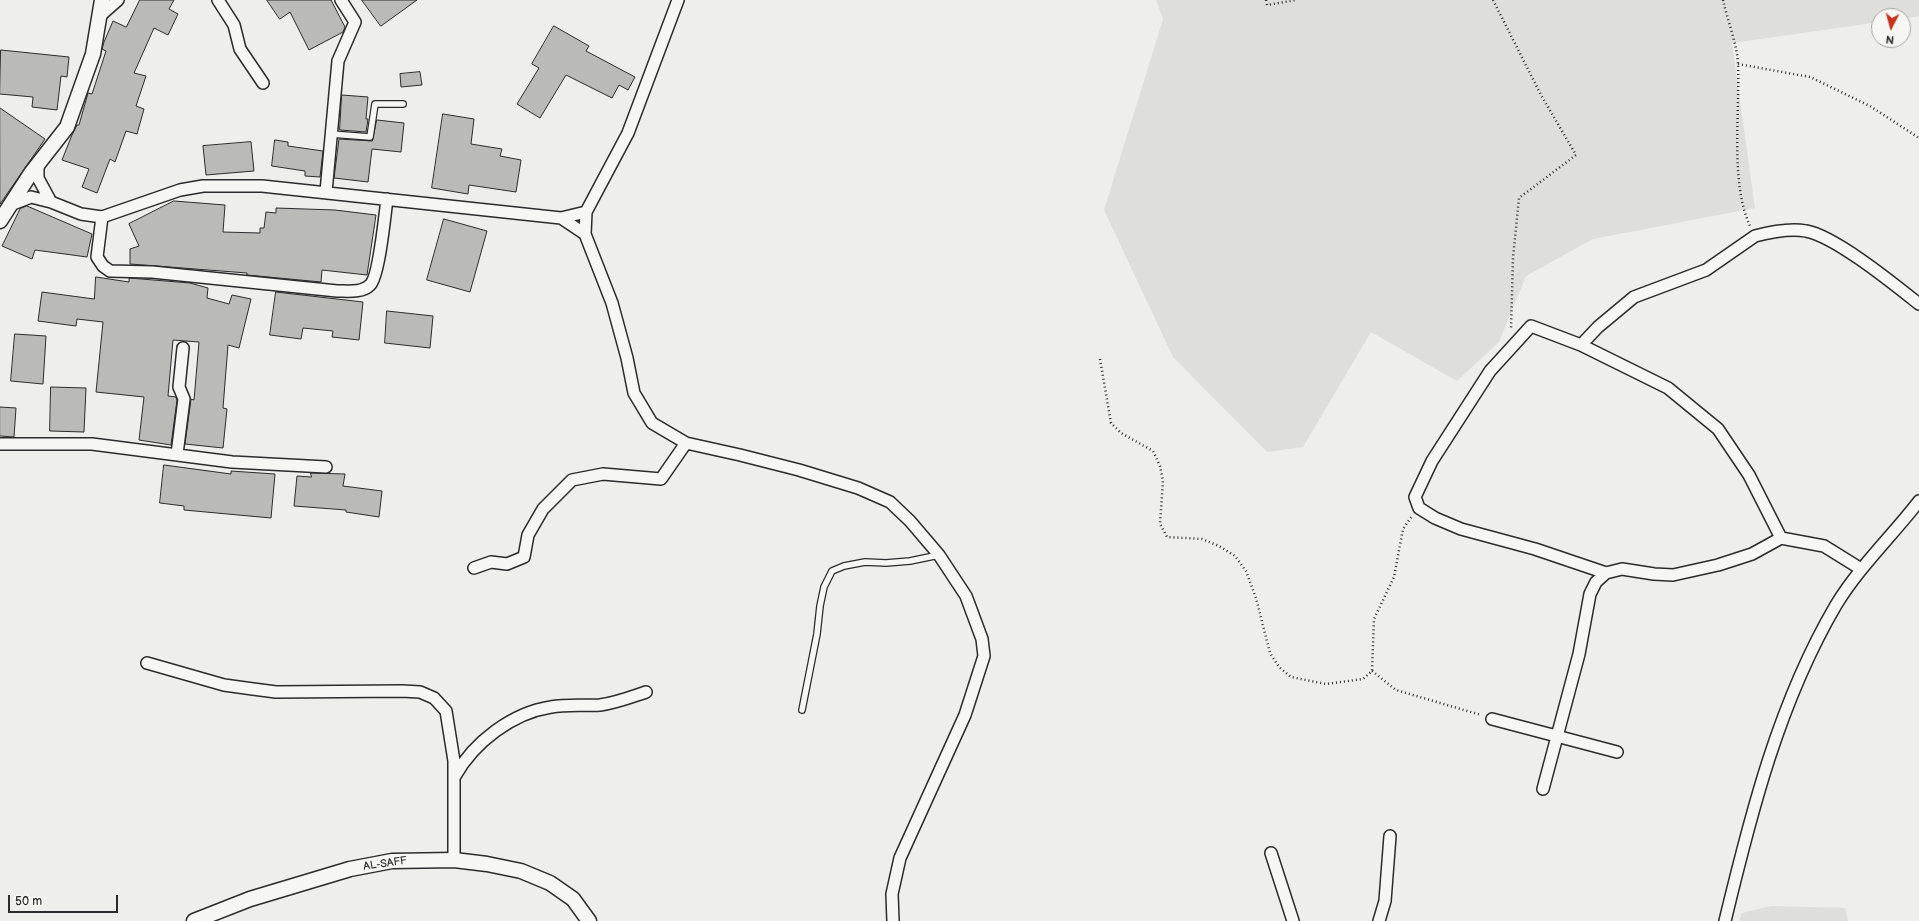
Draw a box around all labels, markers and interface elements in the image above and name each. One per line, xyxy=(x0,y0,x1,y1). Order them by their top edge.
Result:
north arrow xyxy=(1871,8,1911,48)
text: N xyxy=(1885,33,1895,46)
street label: AL-SAFF xyxy=(363,854,407,874)
scale bar xyxy=(10,887,120,913)
text: 50 m xyxy=(15,894,42,909)

